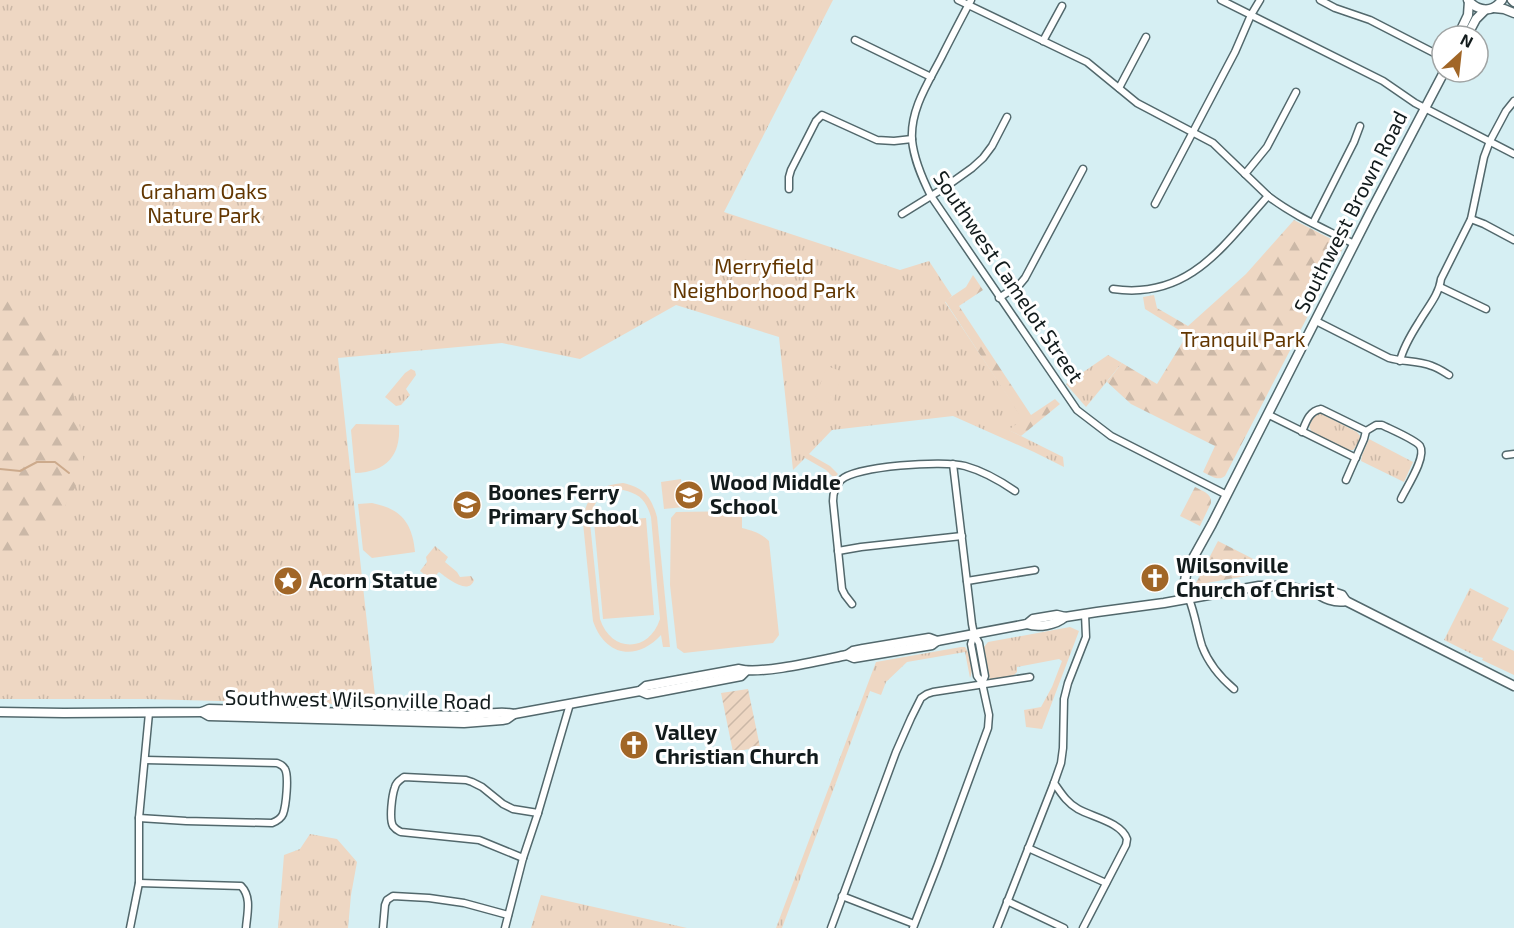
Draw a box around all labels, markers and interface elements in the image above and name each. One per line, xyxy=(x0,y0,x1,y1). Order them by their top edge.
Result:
north arrow xyxy=(1430,24,1490,84)
text: N xyxy=(1458,29,1477,51)
street label: Southwest Brown Road xyxy=(1288,106,1411,316)
street label: Southwest Camelot Street xyxy=(929,165,1090,387)
park label: Graham Oaks Nature Park xyxy=(141,178,267,227)
park label: Merryfield Neighborhood Park xyxy=(672,253,856,302)
park label: Tranquil Park xyxy=(1181,326,1306,351)
place label: Wood Middle School xyxy=(710,469,841,518)
place label: Boones Ferry Primary School xyxy=(488,479,639,529)
school or university icon: Wood Middle School xyxy=(673,479,705,511)
school or university icon: Boones Ferry Primary School xyxy=(451,489,483,521)
place label: Wilsonville Church of Christ xyxy=(1176,552,1335,601)
church icon: Wilsonville Church of Christ xyxy=(1139,562,1171,594)
place icon: Acorn Statue xyxy=(272,565,304,597)
place label: Acorn Statue xyxy=(309,567,438,592)
street label: Southwest Wilsonville Road xyxy=(224,684,492,713)
place label: Valley Christian Church xyxy=(655,719,819,768)
church icon: Valley Christian Church xyxy=(618,729,650,761)

